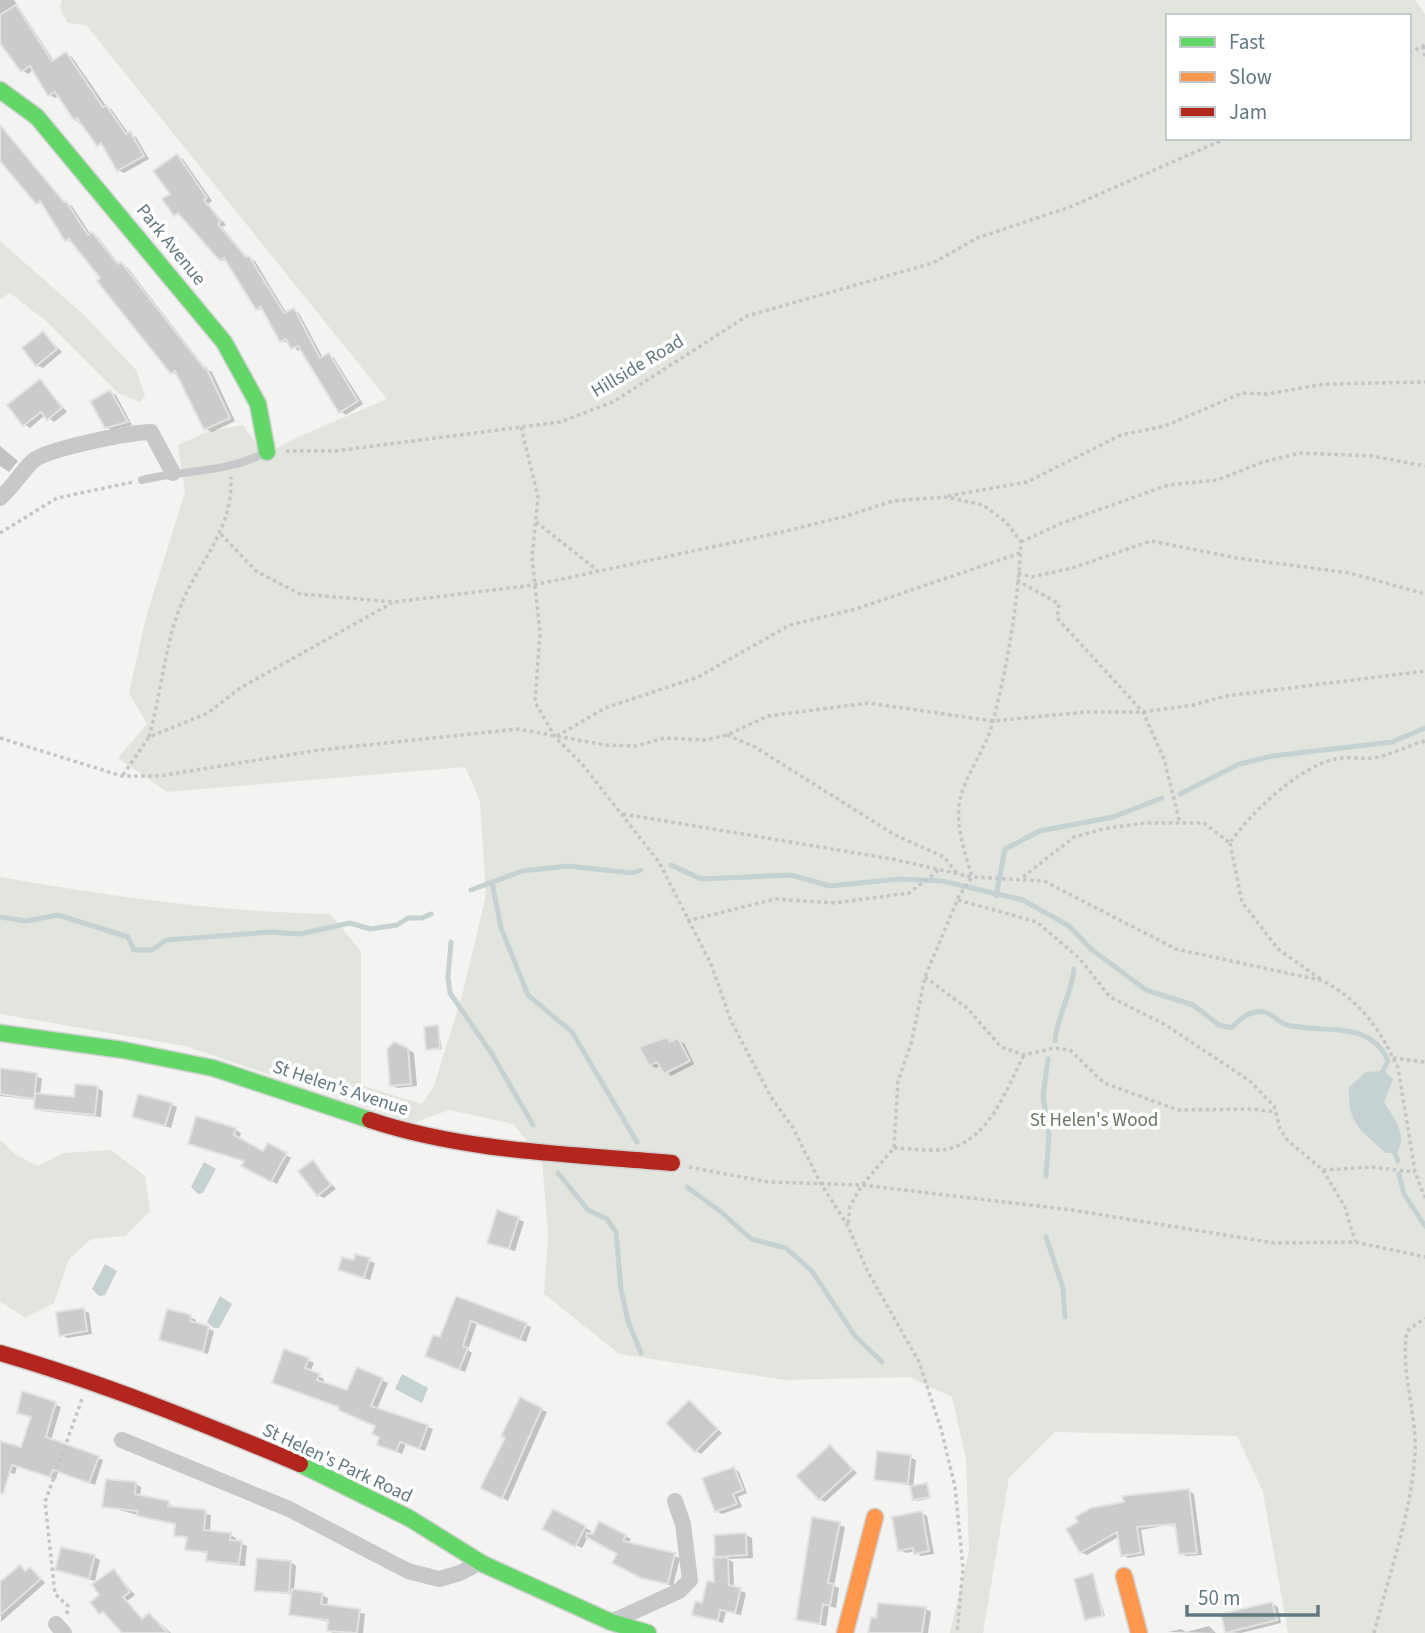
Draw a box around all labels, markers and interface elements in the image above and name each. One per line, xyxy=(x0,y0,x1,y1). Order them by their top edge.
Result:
legend xyxy=(1166,14,1411,140)
text: Fast xyxy=(1229,27,1265,57)
text: Slow xyxy=(1229,62,1272,92)
text: Jam xyxy=(1229,97,1267,127)
street label: Park Avenue xyxy=(130,198,212,291)
street label: Hillside Road xyxy=(586,328,689,405)
street label: St Helen's Avenue xyxy=(269,1054,412,1123)
park label: St Helen's Wood xyxy=(1030,1107,1158,1134)
street label: St Helen's Park Road xyxy=(258,1417,417,1510)
scale bar xyxy=(1187,1574,1318,1618)
text: 50 m xyxy=(1198,1583,1240,1613)

